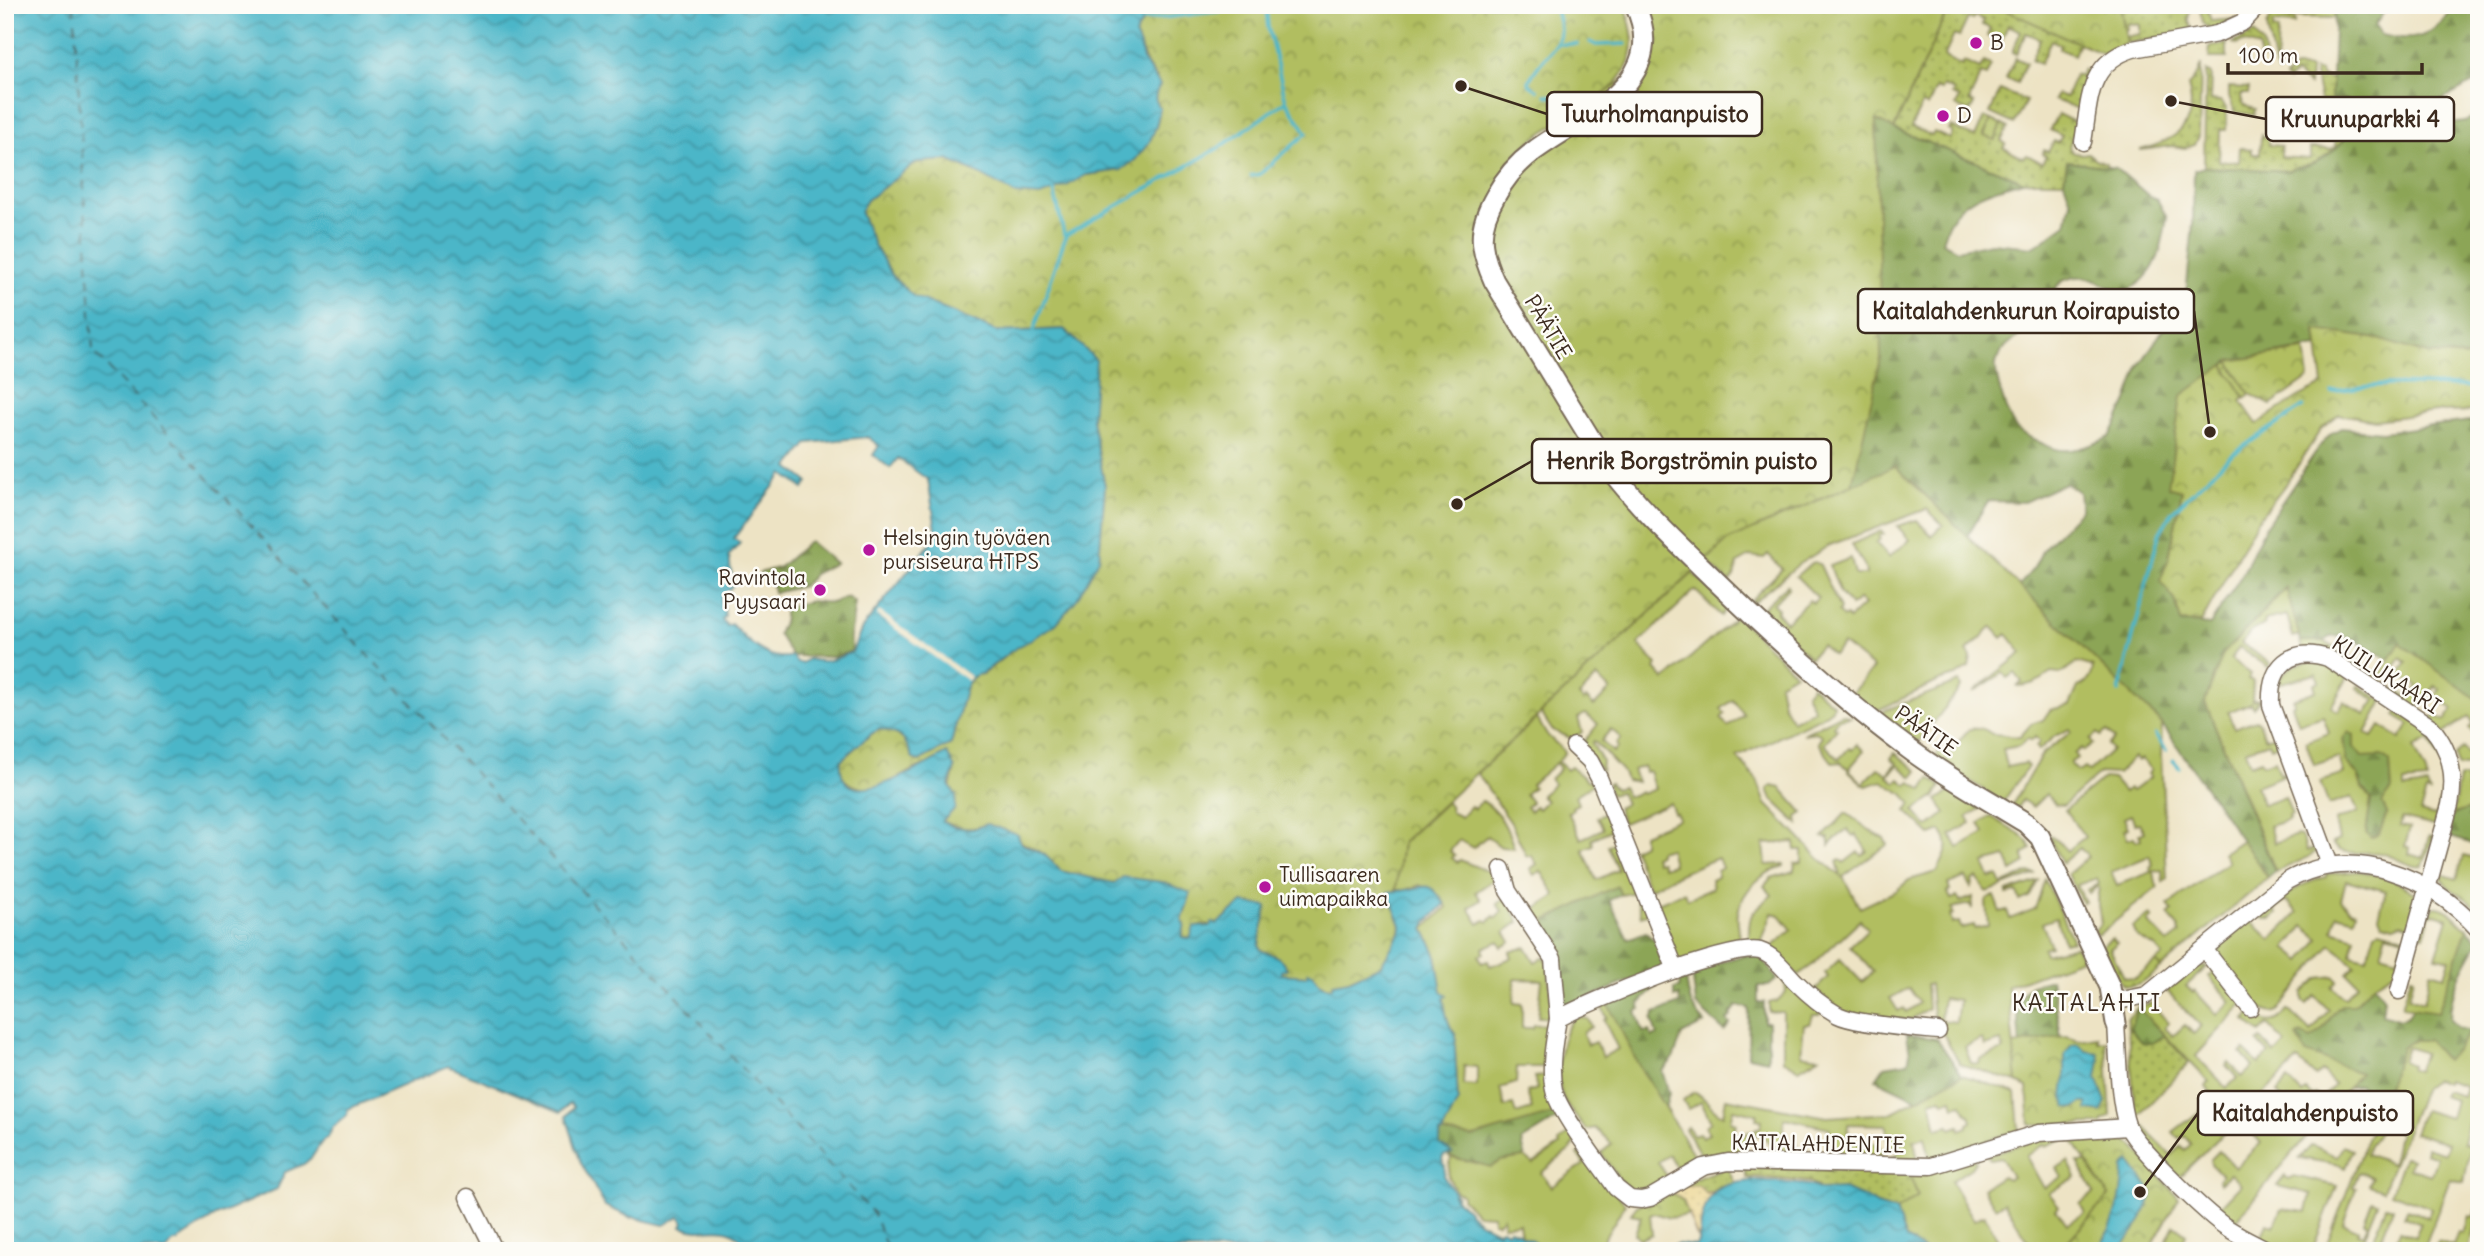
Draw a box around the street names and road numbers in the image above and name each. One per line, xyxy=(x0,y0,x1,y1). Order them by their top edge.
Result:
street label: PÄÄTIE xyxy=(1519,290,1578,364)
street label: KUILUKAARI xyxy=(2327,629,2446,720)
street label: PÄÄTIE xyxy=(1890,699,1963,762)
street label: KAITALAHDENTIE xyxy=(1731,1128,1905,1159)

